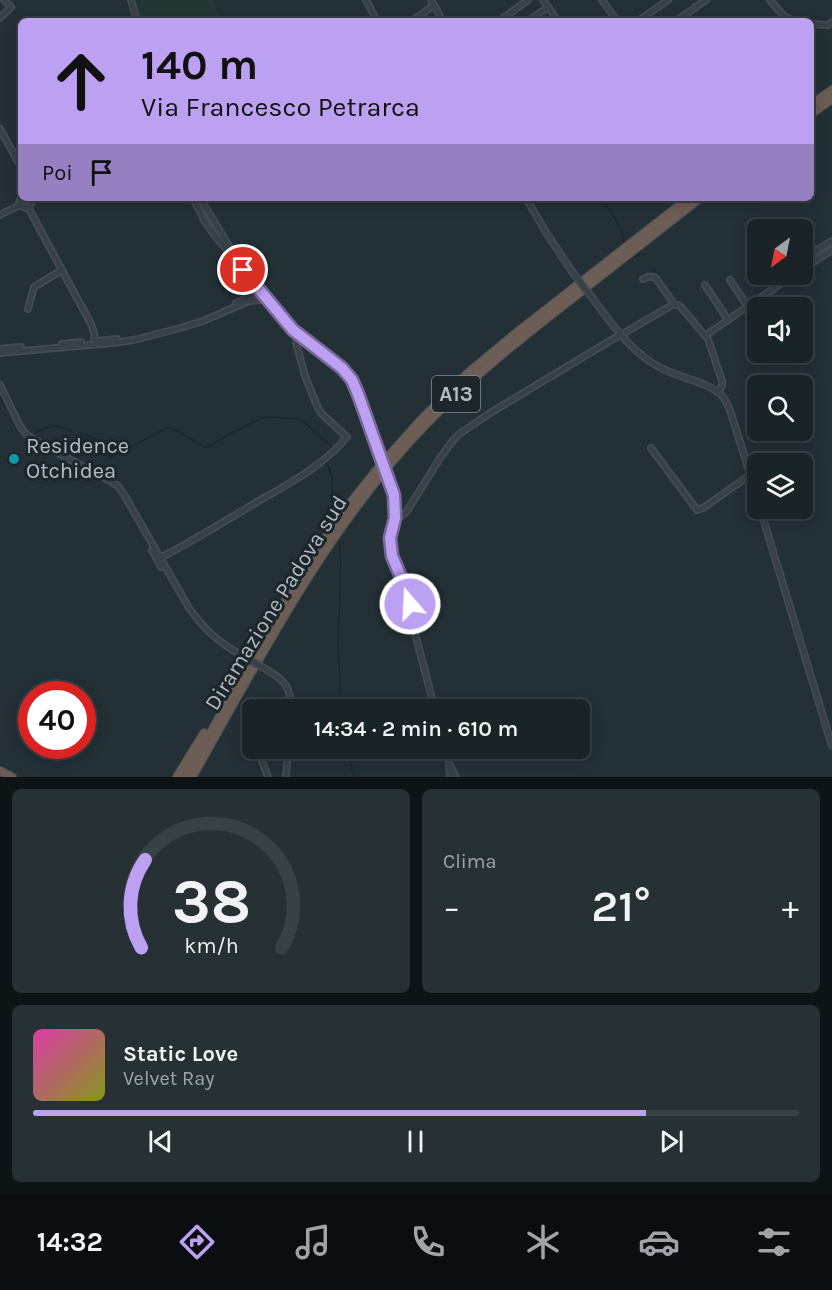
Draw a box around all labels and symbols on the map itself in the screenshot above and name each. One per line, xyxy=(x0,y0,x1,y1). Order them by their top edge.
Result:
north arrow xyxy=(747,219,813,285)
pin xyxy=(217,244,268,295)
road number: A13 xyxy=(432,376,480,412)
place label: Residence Otchidea xyxy=(26,433,129,484)
marker: Residence Otchidea xyxy=(7,452,21,466)
street label: Diramazione Padova sud xyxy=(199,491,353,715)
position arrow xyxy=(378,572,442,636)
speed limit sign: 40 xyxy=(18,681,96,759)

